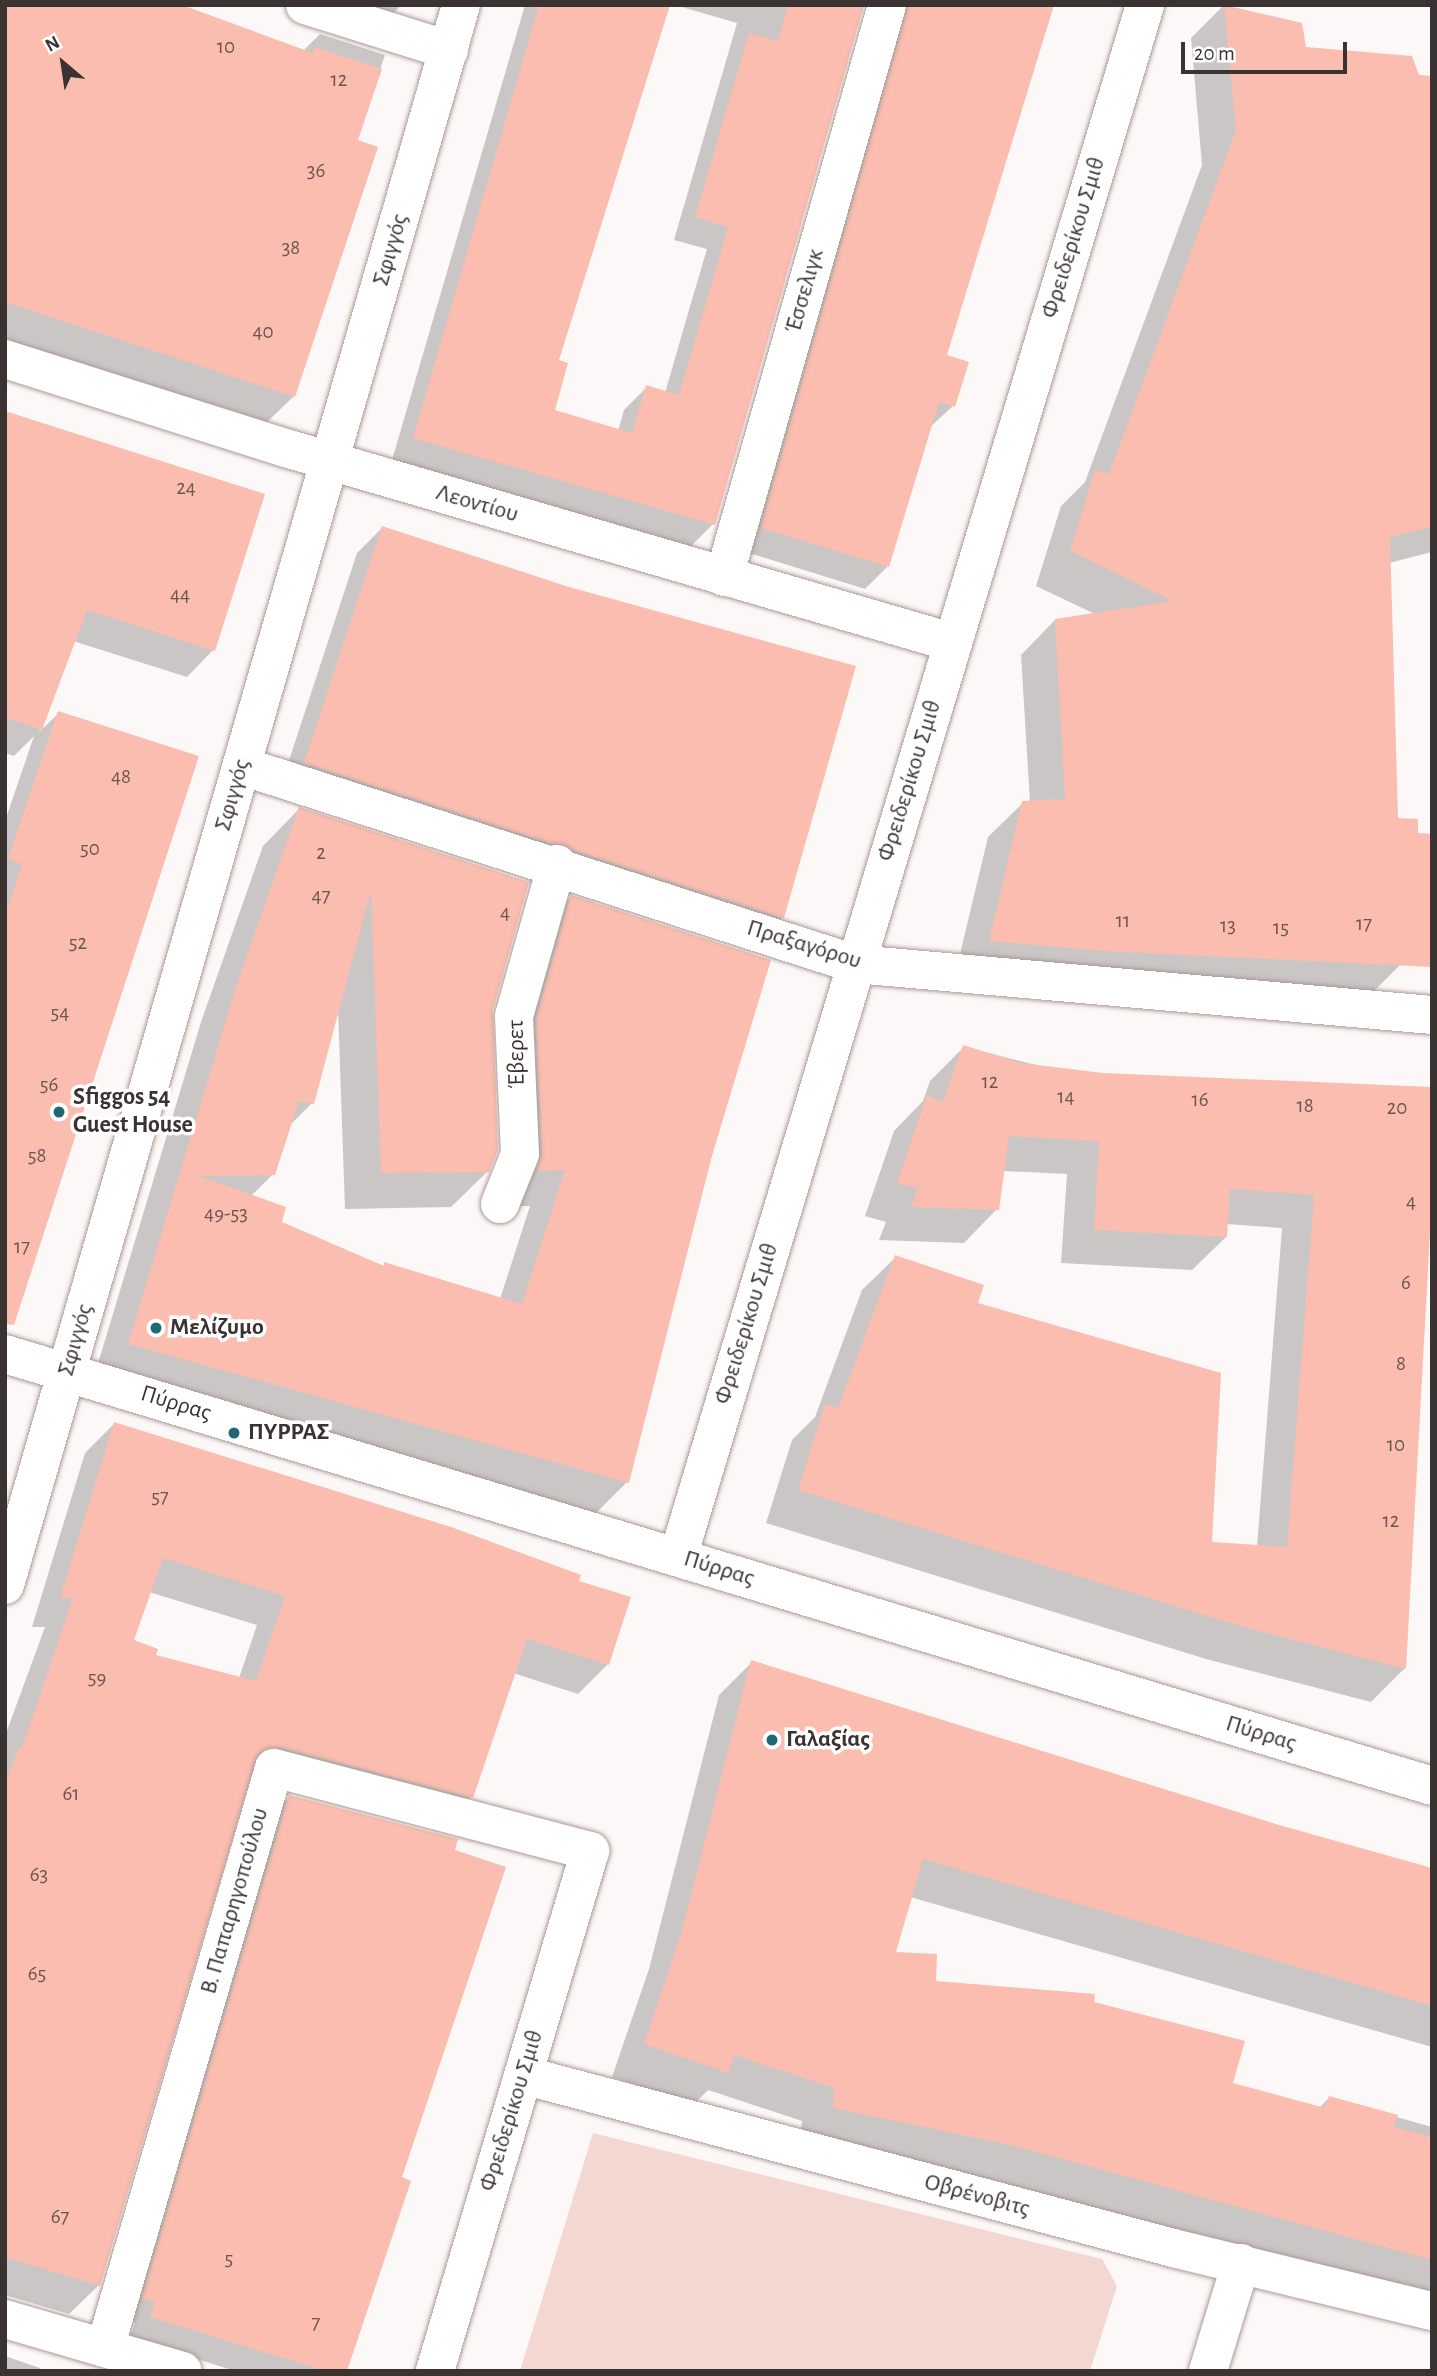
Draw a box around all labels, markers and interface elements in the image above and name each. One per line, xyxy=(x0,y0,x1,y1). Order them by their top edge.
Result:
north arrow xyxy=(28,28,98,98)
scale bar xyxy=(1185,28,1351,72)
text: N xyxy=(42,33,63,56)
house number: 10 xyxy=(217,34,235,60)
text: 20 m xyxy=(1194,43,1235,64)
house number: 12 xyxy=(331,67,347,93)
street label: Φρειδερίκου Σμιθ xyxy=(1036,154,1112,322)
house number: 36 xyxy=(307,158,325,184)
street label: Σφιγγός xyxy=(367,211,415,289)
house number: 38 xyxy=(282,235,300,261)
street label: Έσσελιγκ xyxy=(779,245,831,337)
house number: 40 xyxy=(252,319,274,345)
house number: 24 xyxy=(176,475,196,501)
street label: Λεοντίου xyxy=(433,479,521,529)
house number: 44 xyxy=(170,582,190,608)
street label: Φρειδερίκου Σμιθ xyxy=(872,697,948,865)
street label: Σφιγγός xyxy=(209,756,257,834)
house number: 48 xyxy=(111,764,131,790)
house number: 50 xyxy=(80,836,100,862)
house number: 2 xyxy=(316,840,326,866)
house number: 47 xyxy=(312,883,330,909)
house number: 4 xyxy=(500,900,510,926)
house number: 11 xyxy=(1116,908,1130,934)
house number: 17 xyxy=(1356,911,1372,937)
house number: 13 xyxy=(1220,913,1236,939)
street label: Πραξαγόρου xyxy=(743,914,865,976)
house number: 15 xyxy=(1273,915,1289,941)
house number: 52 xyxy=(69,930,87,956)
house number: 54 xyxy=(51,1000,69,1026)
street label: Έβερετ xyxy=(502,1019,532,1089)
house number: 12 xyxy=(982,1069,998,1095)
house number: 56 xyxy=(40,1072,58,1098)
place label: Sfiggos 54 Guest House xyxy=(73,1084,193,1140)
house number: 14 xyxy=(1057,1084,1075,1110)
house number: 16 xyxy=(1191,1087,1209,1113)
house number: 18 xyxy=(1296,1093,1314,1119)
house number: 20 xyxy=(1387,1095,1407,1121)
marker: Sfiggos 54 Guest House xyxy=(51,1104,67,1120)
house number: 58 xyxy=(28,1143,46,1169)
house number: 4 xyxy=(1406,1189,1416,1215)
house number: 49-53 xyxy=(204,1201,248,1227)
house number: 17 xyxy=(14,1234,30,1260)
street label: Φρειδερίκου Σμιθ xyxy=(709,1240,785,1408)
house number: 6 xyxy=(1401,1270,1411,1296)
street label: Σφιγγός xyxy=(52,1301,100,1379)
place label: Μελίζυμο xyxy=(170,1314,264,1342)
marker: Μελίζυμο xyxy=(148,1320,164,1336)
house number: 8 xyxy=(1396,1351,1406,1377)
street label: Πύρρας xyxy=(137,1380,215,1428)
place label: ΠΥΡΡΑΣ xyxy=(248,1419,329,1447)
marker: ΠΥΡΡΑΣ xyxy=(226,1425,242,1441)
house number: 10 xyxy=(1387,1432,1405,1458)
house number: 57 xyxy=(151,1484,169,1510)
house number: 12 xyxy=(1383,1508,1399,1534)
street label: Πύρρας xyxy=(680,1545,758,1593)
house number: 59 xyxy=(88,1665,106,1691)
street label: Πύρρας xyxy=(1222,1710,1300,1758)
place label: Γαλαξίας xyxy=(786,1726,870,1754)
marker: Γαλαξίας xyxy=(764,1732,780,1748)
house number: 61 xyxy=(62,1781,80,1807)
street label: Β. Παπαρηγοπούλου xyxy=(195,1805,275,1997)
house number: 63 xyxy=(30,1862,48,1888)
house number: 65 xyxy=(28,1961,46,1987)
street label: Φρειδερίκου Σμιθ xyxy=(474,2027,550,2195)
street label: Οβρένοβιτς xyxy=(921,2168,1033,2224)
house number: 67 xyxy=(51,2204,69,2230)
house number: 5 xyxy=(225,2246,233,2272)
house number: 7 xyxy=(312,2310,320,2336)

